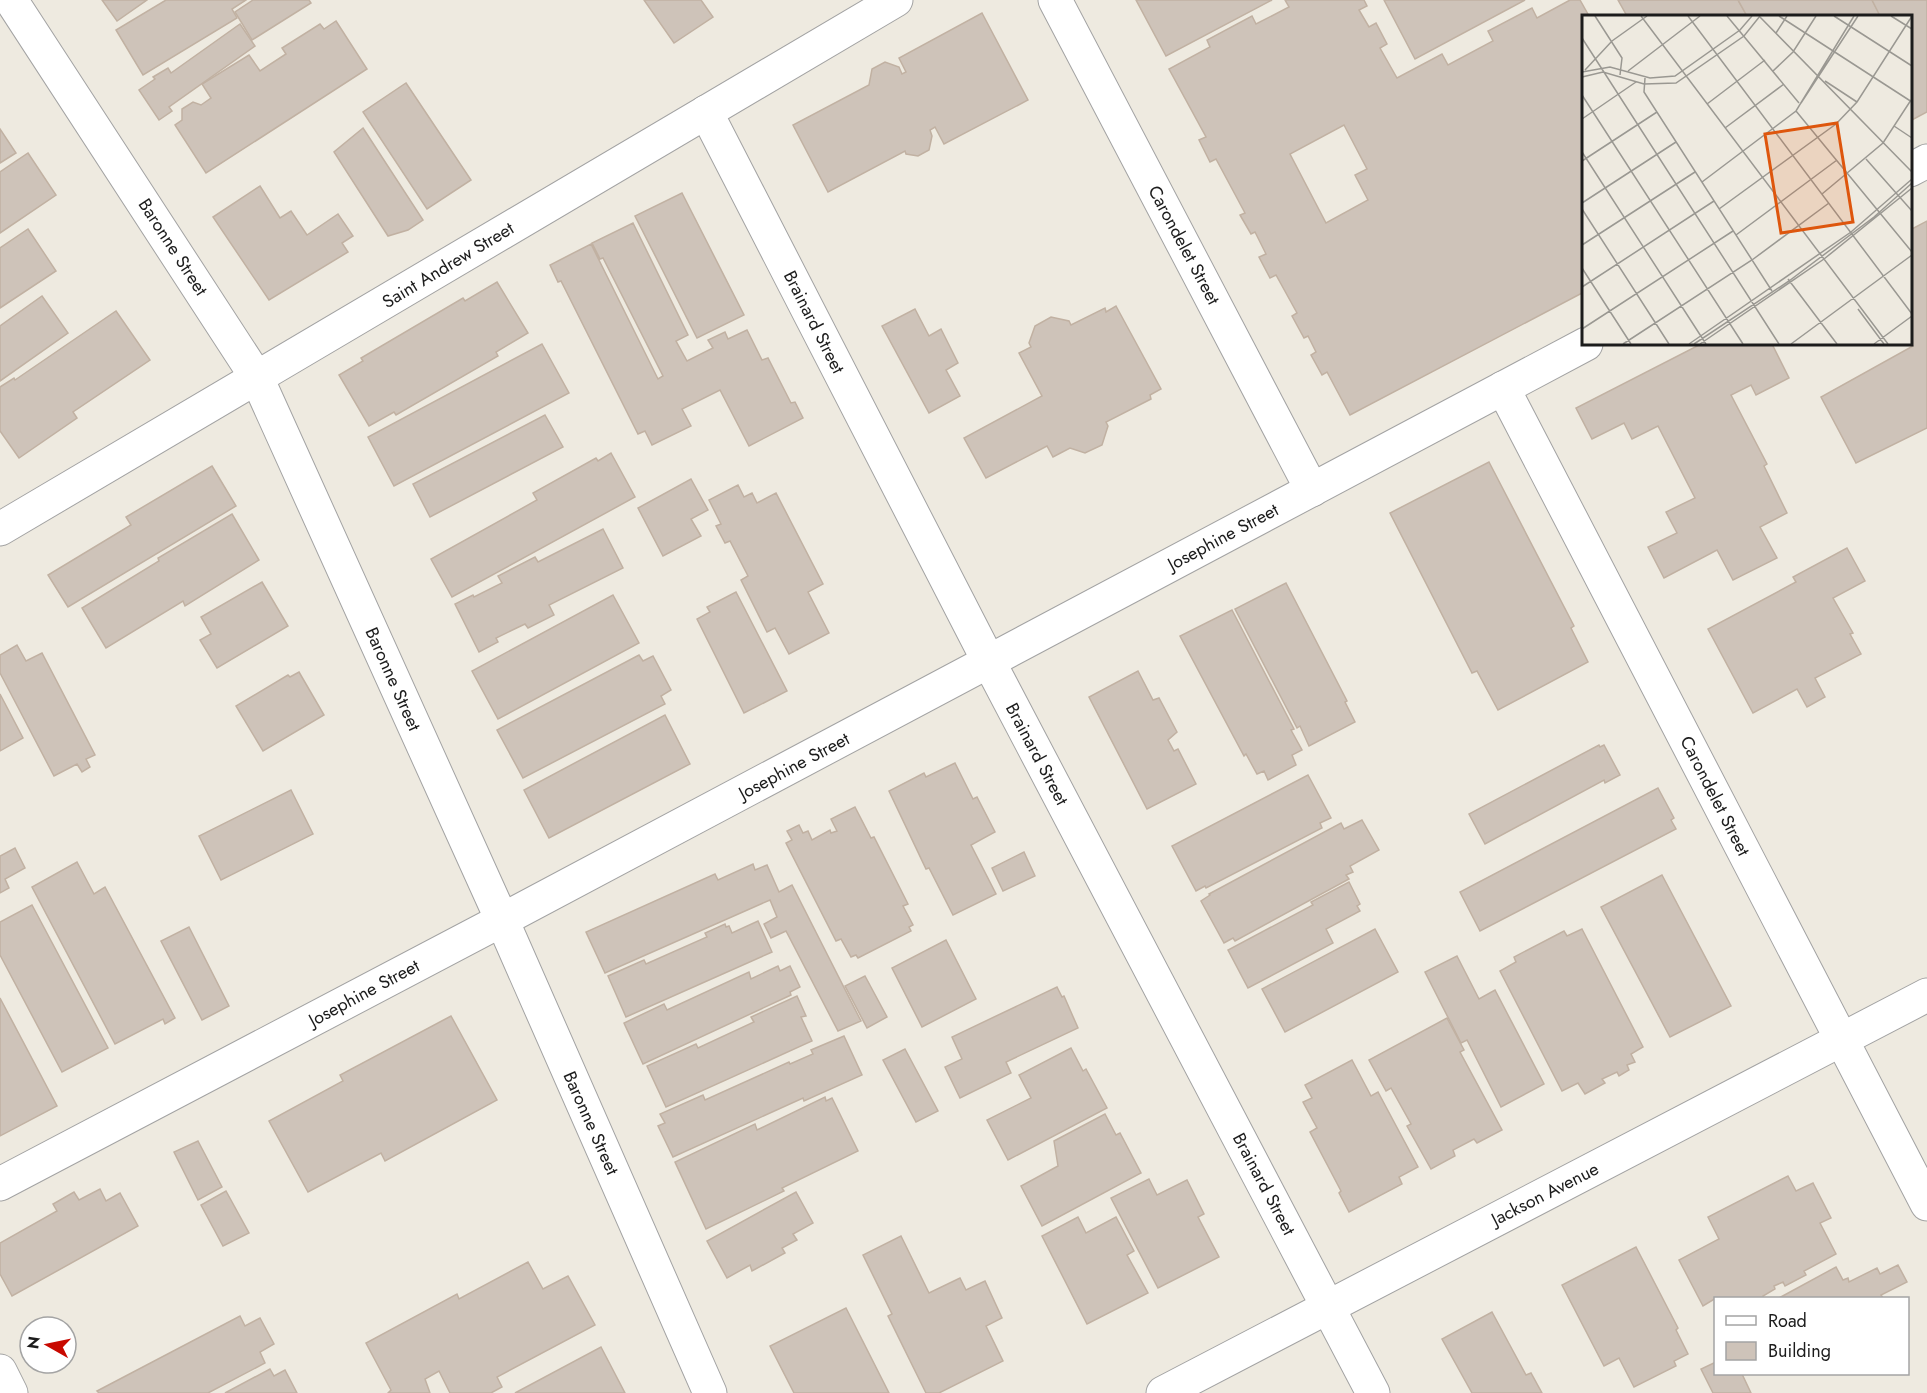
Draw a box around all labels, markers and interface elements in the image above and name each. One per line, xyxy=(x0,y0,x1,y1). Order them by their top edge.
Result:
inset map xyxy=(1582,15,1912,345)
street label: Carondelet Street xyxy=(1142,181,1227,310)
street label: Baronne Street xyxy=(132,193,214,301)
street label: Saint Andrew Street xyxy=(377,215,519,315)
street label: Brainard Street xyxy=(777,266,851,379)
street label: Josephine Street xyxy=(1161,497,1284,578)
street label: Baronne Street xyxy=(359,623,428,736)
street label: Brainard Street xyxy=(999,698,1075,810)
street label: Josephine Street xyxy=(732,726,855,807)
street label: Carondelet Street xyxy=(1674,731,1757,861)
street label: Josephine Street xyxy=(302,953,425,1034)
street label: Baronne Street xyxy=(557,1067,626,1180)
street label: Brainard Street xyxy=(1226,1128,1302,1240)
street label: Jackson Avenue xyxy=(1485,1156,1603,1233)
legend xyxy=(1714,1297,1909,1375)
text: Road xyxy=(1768,1308,1807,1334)
north arrow xyxy=(18,1315,78,1375)
text: N xyxy=(21,1335,46,1351)
text: Building xyxy=(1768,1338,1831,1364)

